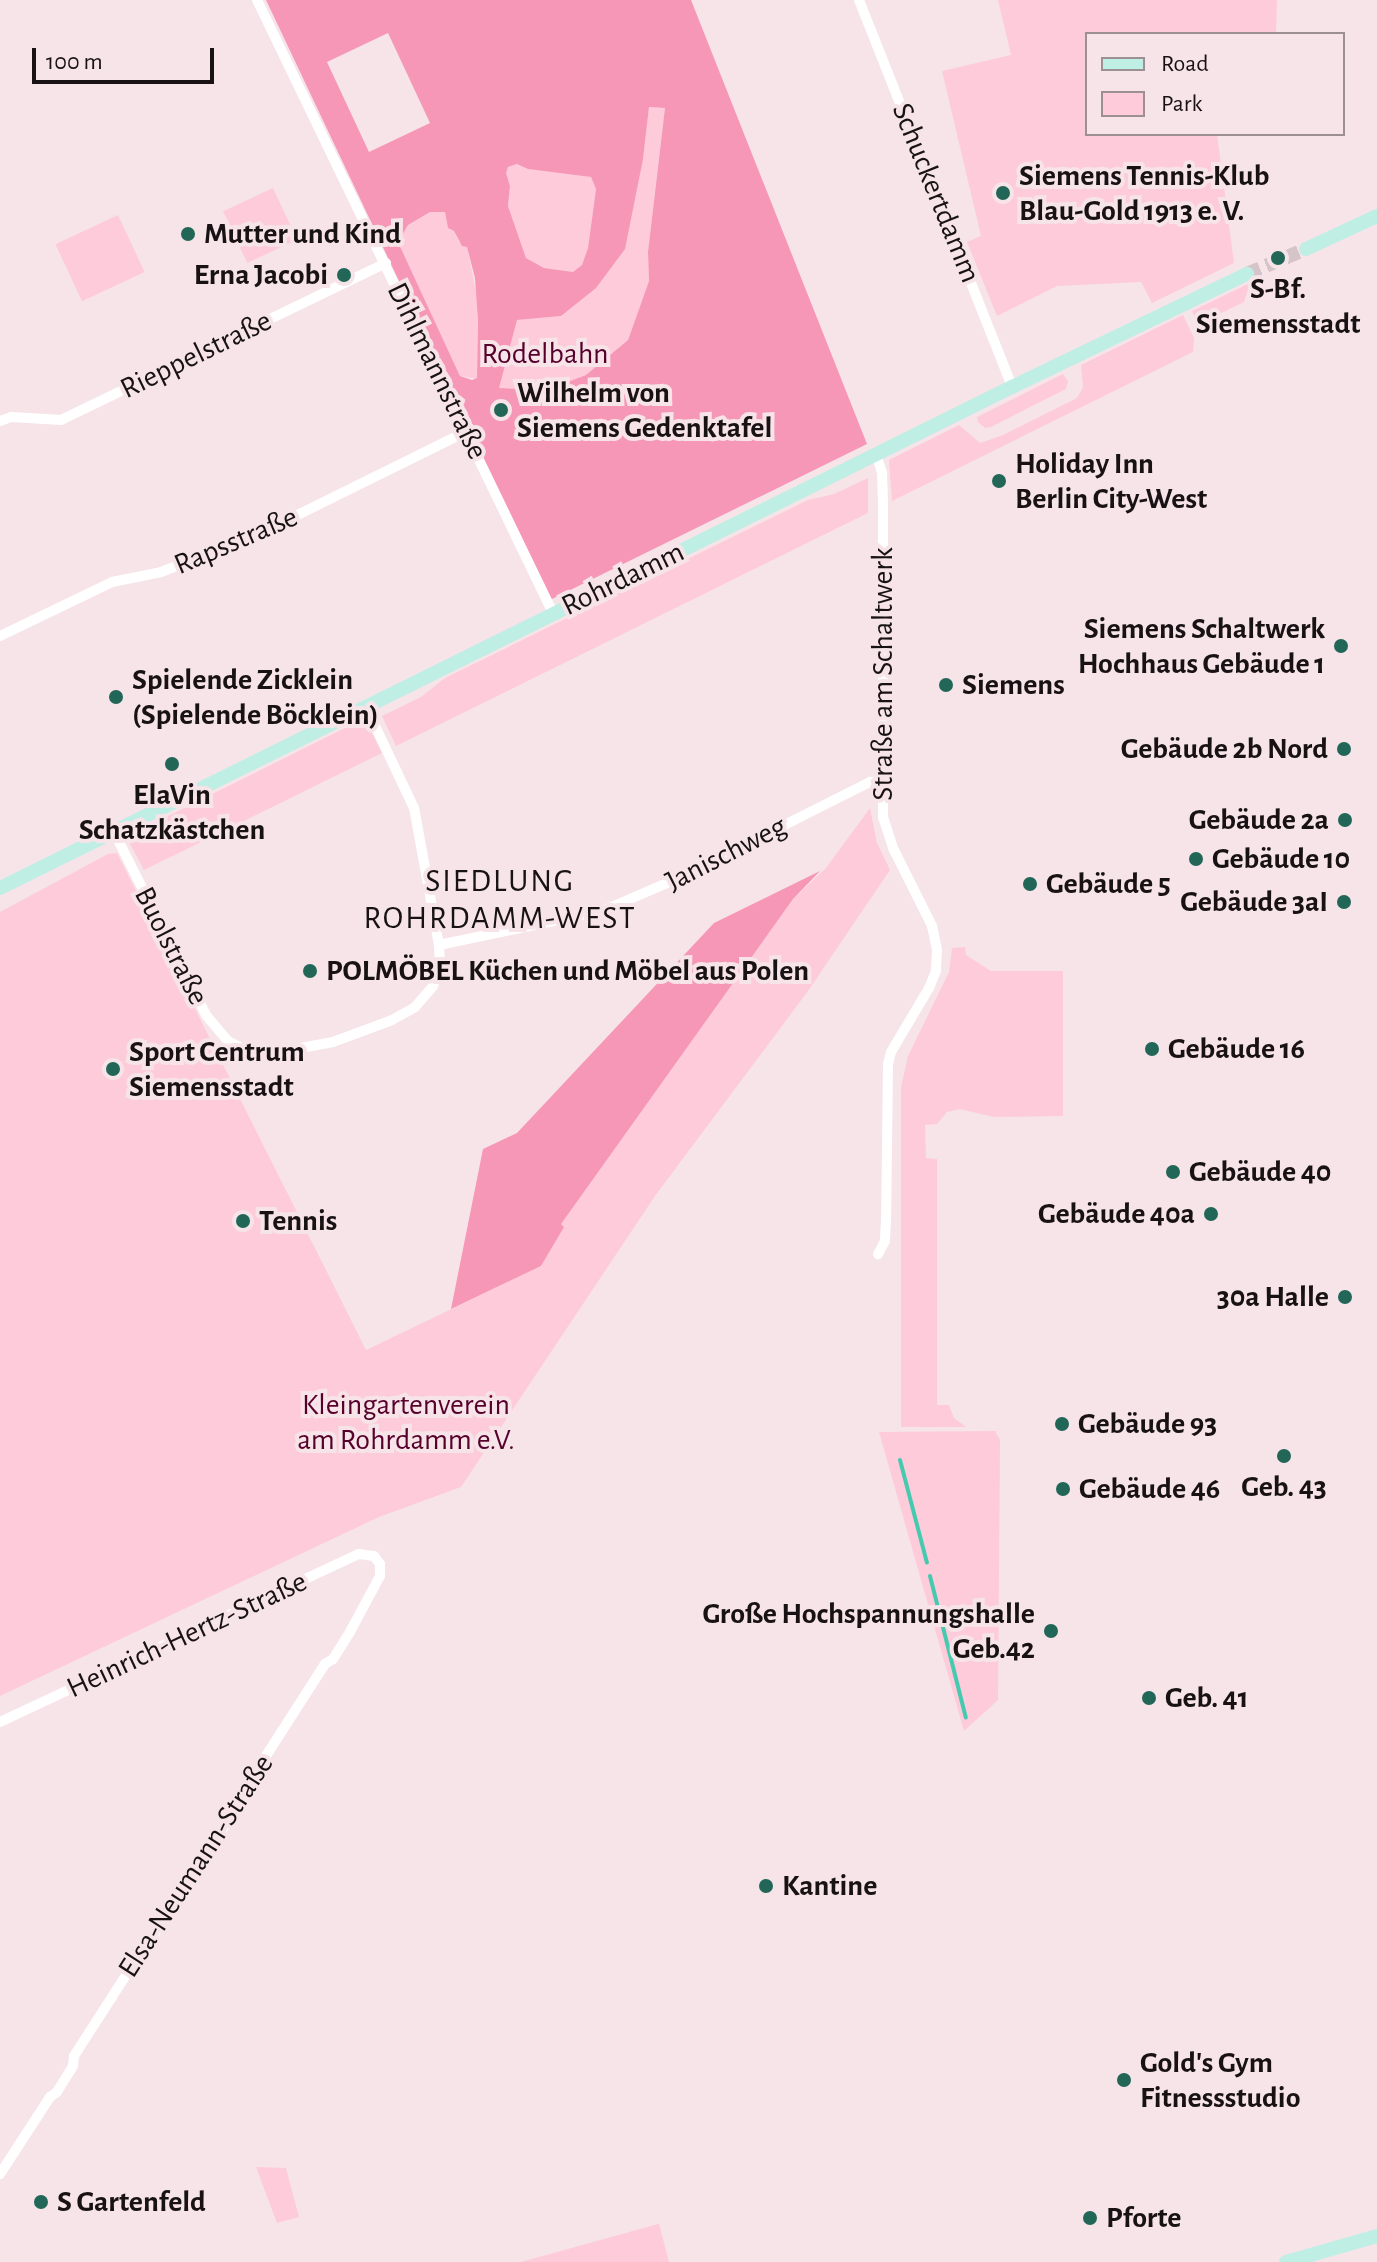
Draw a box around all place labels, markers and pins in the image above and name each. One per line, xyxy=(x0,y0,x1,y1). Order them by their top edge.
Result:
place label: Siemens Tennis-Klub Blau-Gold 1913 e. V. xyxy=(1019,158,1269,228)
marker: Siemens Tennis-Klub Blau-Gold 1913 e. V. xyxy=(994,184,1012,202)
place label: Mutter und Kind xyxy=(204,216,401,252)
marker: Mutter und Kind xyxy=(179,225,197,243)
marker: S-Bf. Siemensstadt xyxy=(1269,249,1287,267)
place label: Erna Jacobi xyxy=(194,257,328,293)
marker: Erna Jacobi xyxy=(335,266,353,284)
place label: S-Bf. Siemensstadt xyxy=(1196,271,1360,342)
place label: Wilhelm von Siemens Gedenktafel xyxy=(517,375,772,446)
marker: Wilhelm von Siemens Gedenktafel xyxy=(492,401,510,419)
place label: Holiday Inn Berlin City-West xyxy=(1015,446,1207,516)
marker: Holiday Inn Berlin City-West xyxy=(990,472,1008,490)
place label: Siemens Schaltwerk Hochhaus Gebäude 1 xyxy=(1078,611,1325,682)
marker: Siemens Schaltwerk Hochhaus Gebäude 1 xyxy=(1332,637,1350,655)
place label: Spielende Zicklein (Spielende Böcklein) xyxy=(132,662,379,732)
place label: Siemens xyxy=(962,667,1065,703)
marker: Siemens xyxy=(937,676,955,694)
marker: Spielende Zicklein (Spielende Böcklein) xyxy=(107,688,125,706)
place label: Gebäude 2b Nord xyxy=(1121,731,1328,767)
marker: Gebäude 2b Nord xyxy=(1335,740,1353,758)
marker: ElaVin Schatzkästchen xyxy=(163,755,181,773)
place label: ElaVin Schatzkästchen xyxy=(79,777,265,848)
place label: Gebäude 2a xyxy=(1189,802,1329,838)
marker: Gebäude 2a xyxy=(1336,811,1354,829)
place label: Gebäude 10 xyxy=(1212,841,1350,877)
marker: Gebäude 10 xyxy=(1187,850,1205,868)
place label: Gebäude 5 xyxy=(1046,866,1171,902)
marker: Gebäude 5 xyxy=(1021,875,1039,893)
place label: Gebäude 3aI xyxy=(1180,884,1328,920)
marker: Gebäude 3aI xyxy=(1335,893,1353,911)
place label: POLMÖBEL Küchen und Möbel aus Polen xyxy=(326,953,809,989)
marker: POLMÖBEL Küchen und Möbel aus Polen xyxy=(301,962,319,980)
place label: Gebäude 16 xyxy=(1168,1031,1305,1067)
place label: Sport Centrum Siemensstadt xyxy=(129,1034,305,1104)
marker: Gebäude 16 xyxy=(1143,1040,1161,1058)
marker: Sport Centrum Siemensstadt xyxy=(104,1060,122,1078)
place label: Gebäude 40 xyxy=(1189,1154,1331,1190)
marker: Gebäude 40 xyxy=(1164,1163,1182,1181)
place label: Gebäude 40a xyxy=(1038,1196,1195,1232)
place label: Tennis xyxy=(259,1203,337,1239)
marker: Gebäude 40a xyxy=(1202,1205,1220,1223)
marker: Tennis xyxy=(234,1212,252,1230)
place label: 30a Halle xyxy=(1217,1279,1329,1315)
marker: 30a Halle xyxy=(1336,1288,1354,1306)
place label: Gebäude 93 xyxy=(1078,1406,1217,1442)
marker: Gebäude 93 xyxy=(1053,1415,1071,1433)
marker: Geb. 43 xyxy=(1275,1447,1293,1465)
place label: Geb. 43 xyxy=(1241,1469,1327,1505)
place label: Gebäude 46 xyxy=(1079,1471,1220,1507)
marker: Gebäude 46 xyxy=(1054,1480,1072,1498)
place label: Große Hochspannungshalle Geb.42 xyxy=(702,1596,1035,1666)
marker: Große Hochspannungshalle Geb.42 xyxy=(1042,1622,1060,1640)
place label: Geb. 41 xyxy=(1165,1680,1248,1716)
marker: Geb. 41 xyxy=(1140,1689,1158,1707)
place label: Kantine xyxy=(782,1868,877,1904)
marker: Kantine xyxy=(757,1877,775,1895)
place label: Gold's Gym Fitnessstudio xyxy=(1140,2045,1300,2116)
marker: Gold's Gym Fitnessstudio xyxy=(1115,2071,1133,2089)
place label: S Gartenfeld xyxy=(57,2184,206,2220)
marker: S Gartenfeld xyxy=(32,2193,50,2211)
place label: Pforte xyxy=(1106,2200,1181,2236)
marker: Pforte xyxy=(1081,2209,1099,2227)

